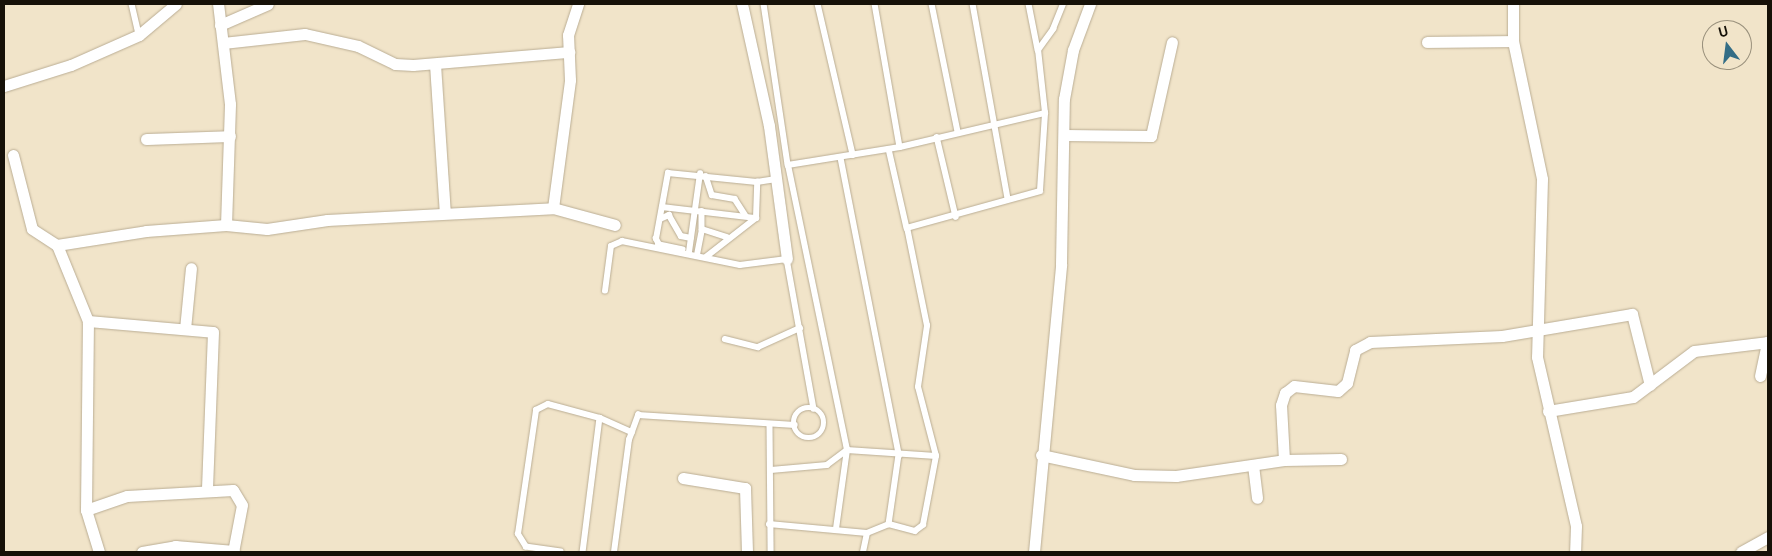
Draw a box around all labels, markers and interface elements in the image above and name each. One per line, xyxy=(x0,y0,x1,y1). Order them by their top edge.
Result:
north arrow xyxy=(1702,20,1752,70)
text: U xyxy=(1716,22,1730,41)

